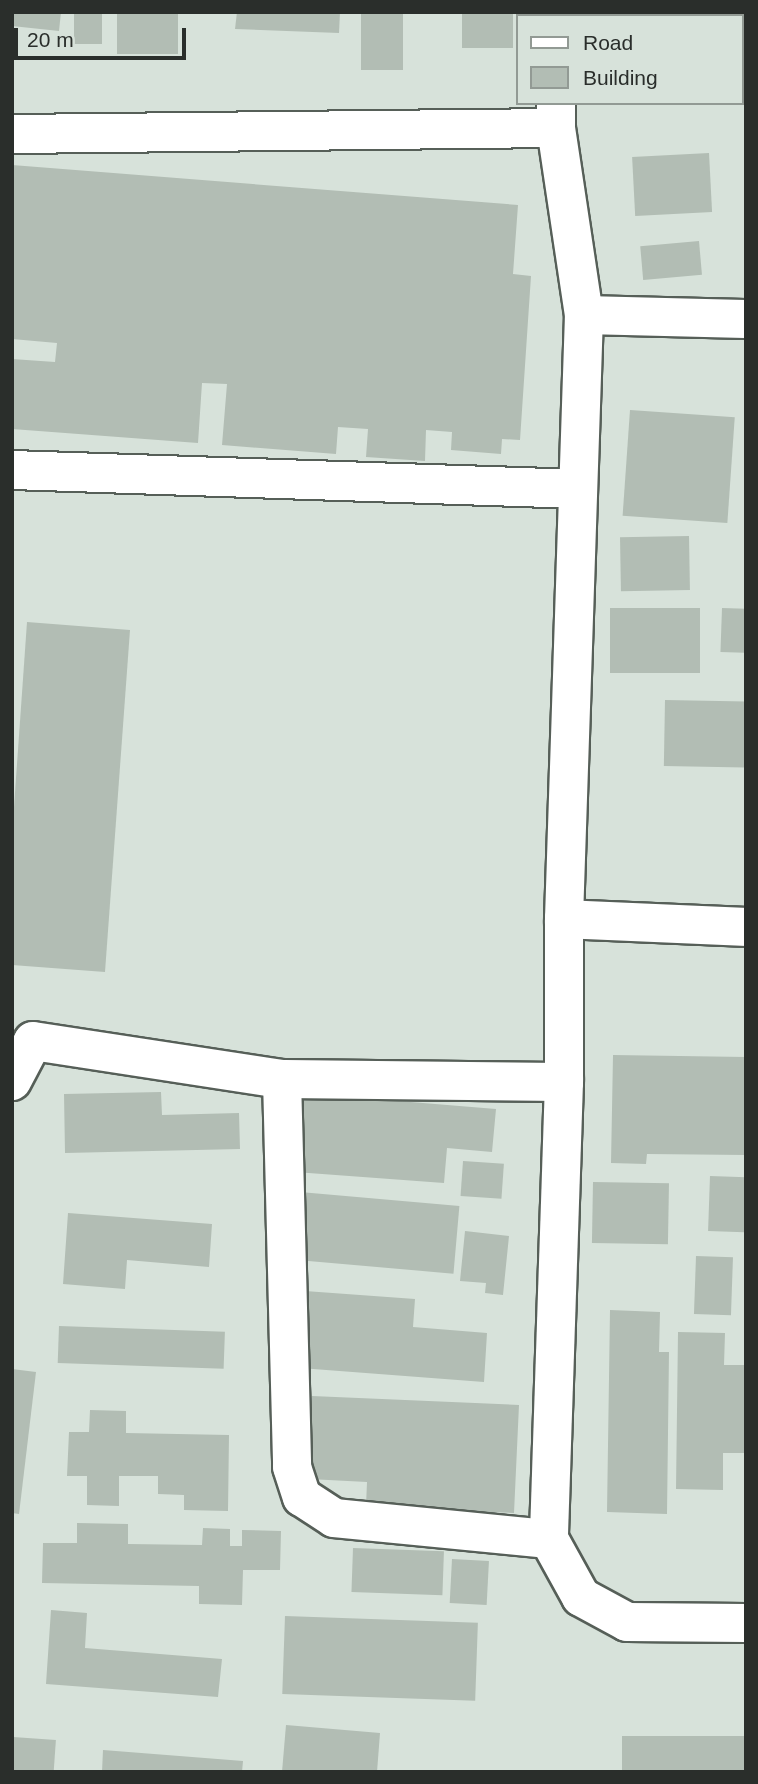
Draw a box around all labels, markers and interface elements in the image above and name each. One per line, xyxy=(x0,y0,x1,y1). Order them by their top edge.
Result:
scale bar xyxy=(18,14,189,58)
legend xyxy=(516,14,744,105)
text: 20 m xyxy=(27,28,74,51)
text: Road xyxy=(583,31,633,54)
text: Building xyxy=(583,66,658,89)

